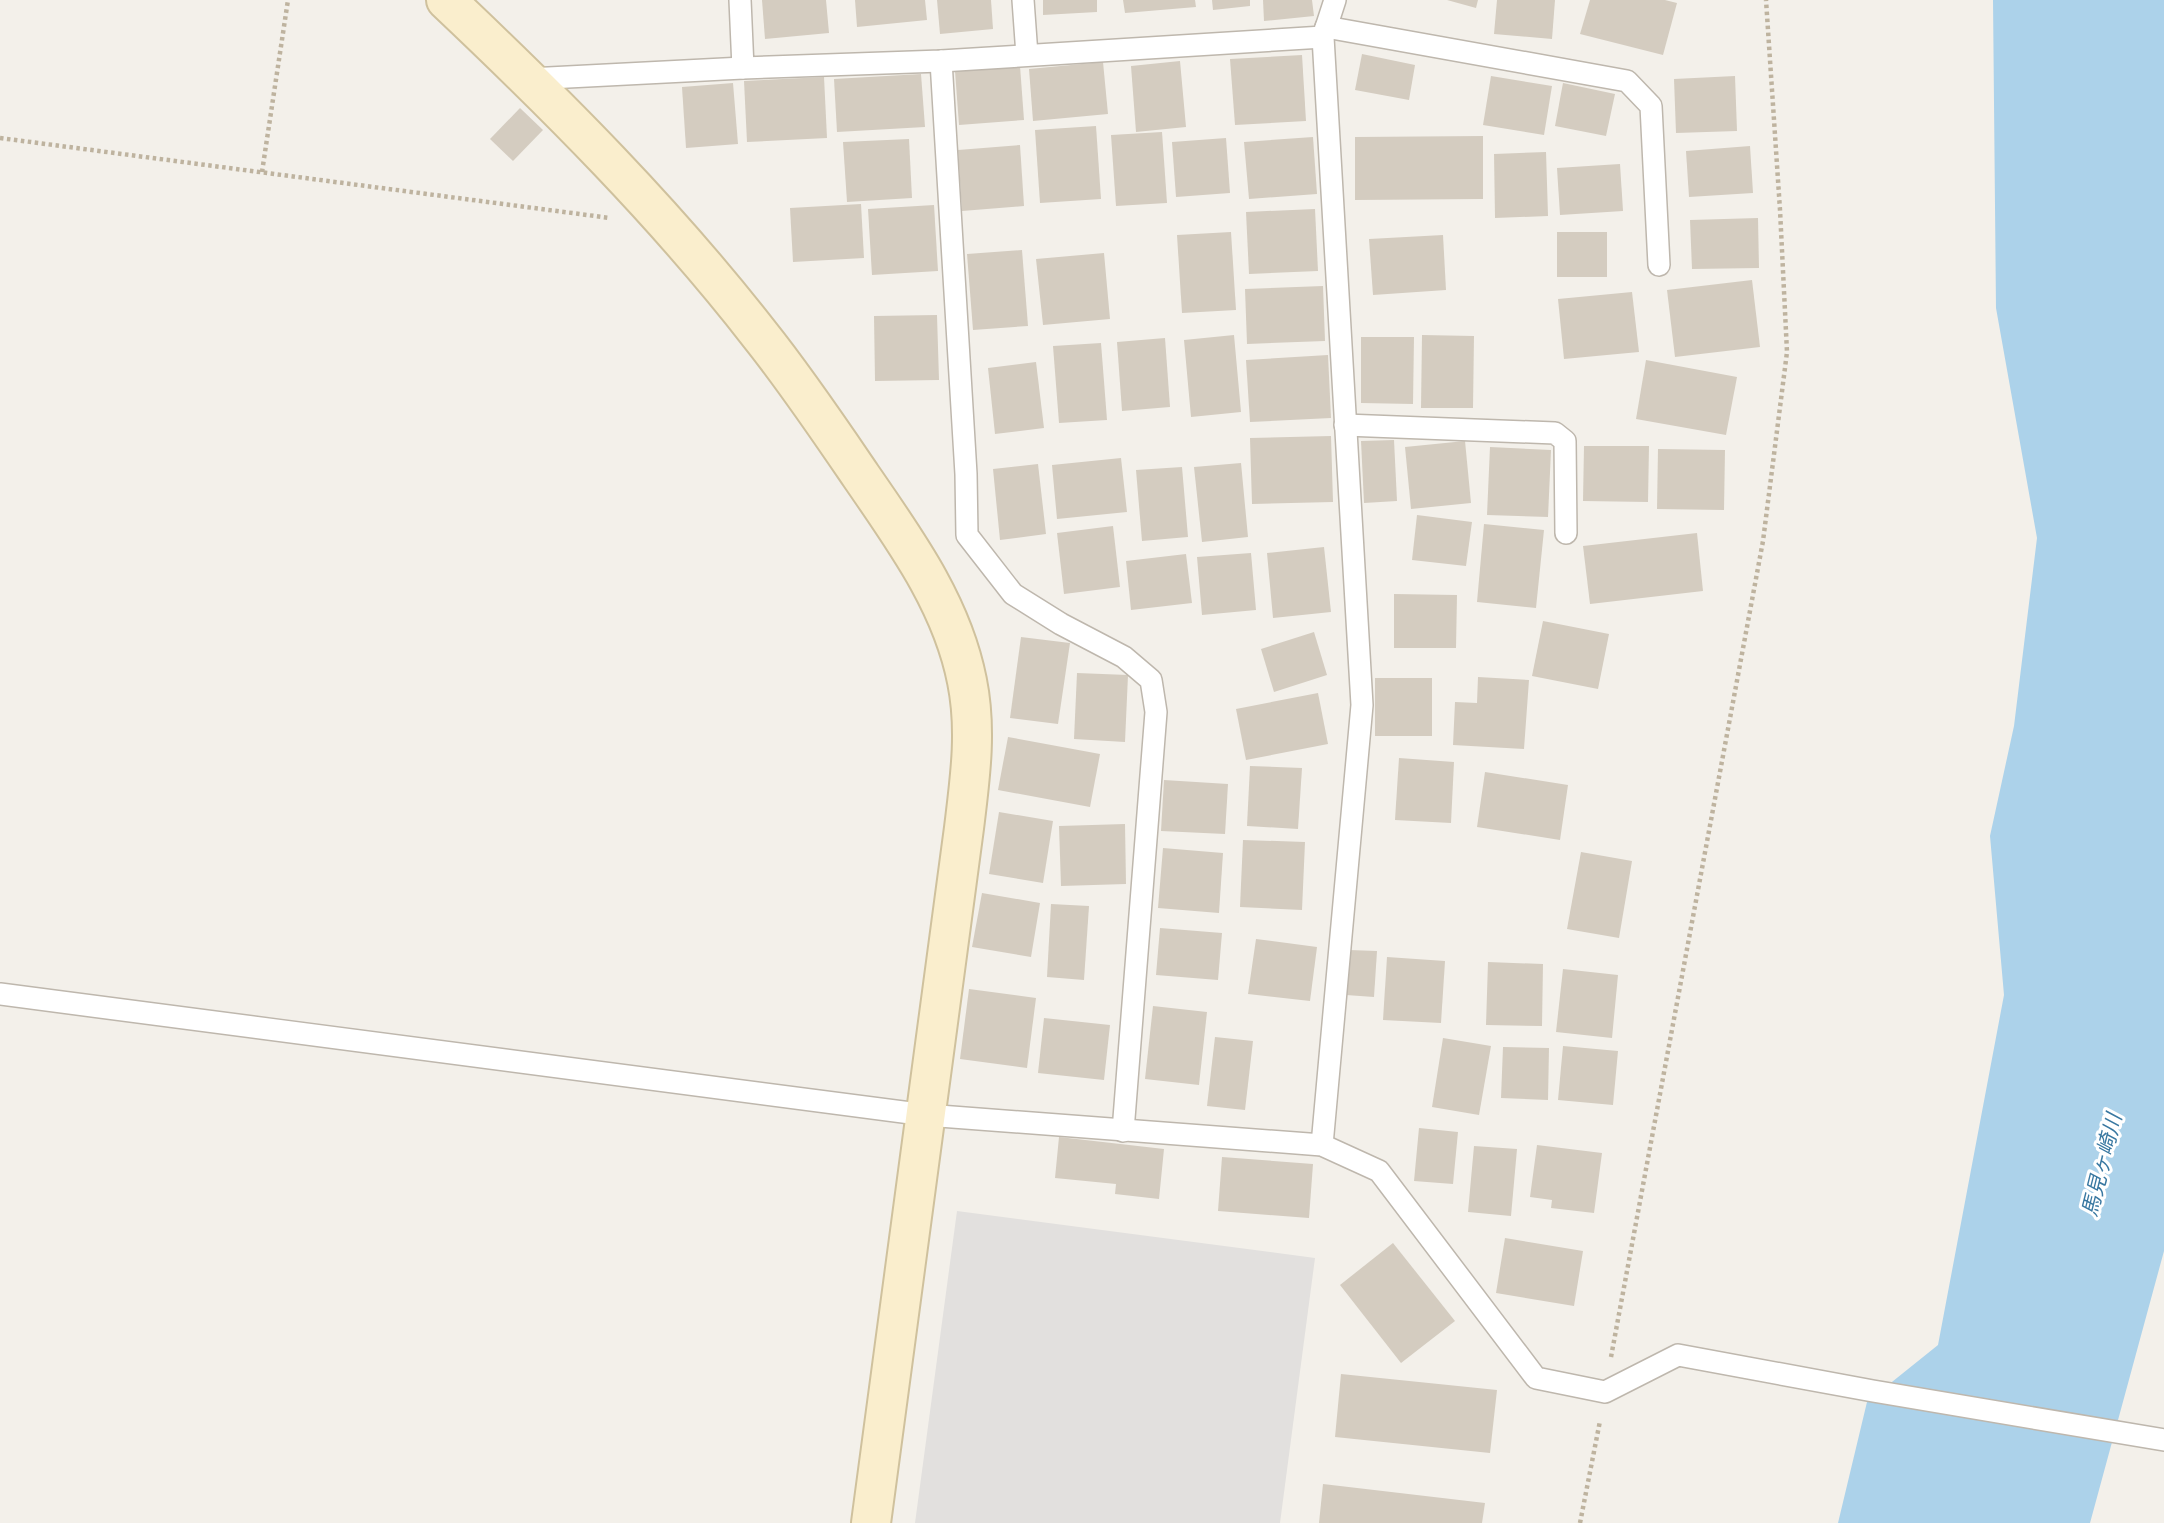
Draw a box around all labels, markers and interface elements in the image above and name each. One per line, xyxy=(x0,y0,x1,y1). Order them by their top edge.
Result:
water label: 馬見ヶ崎川 xyxy=(2076,1109,2128,1219)

